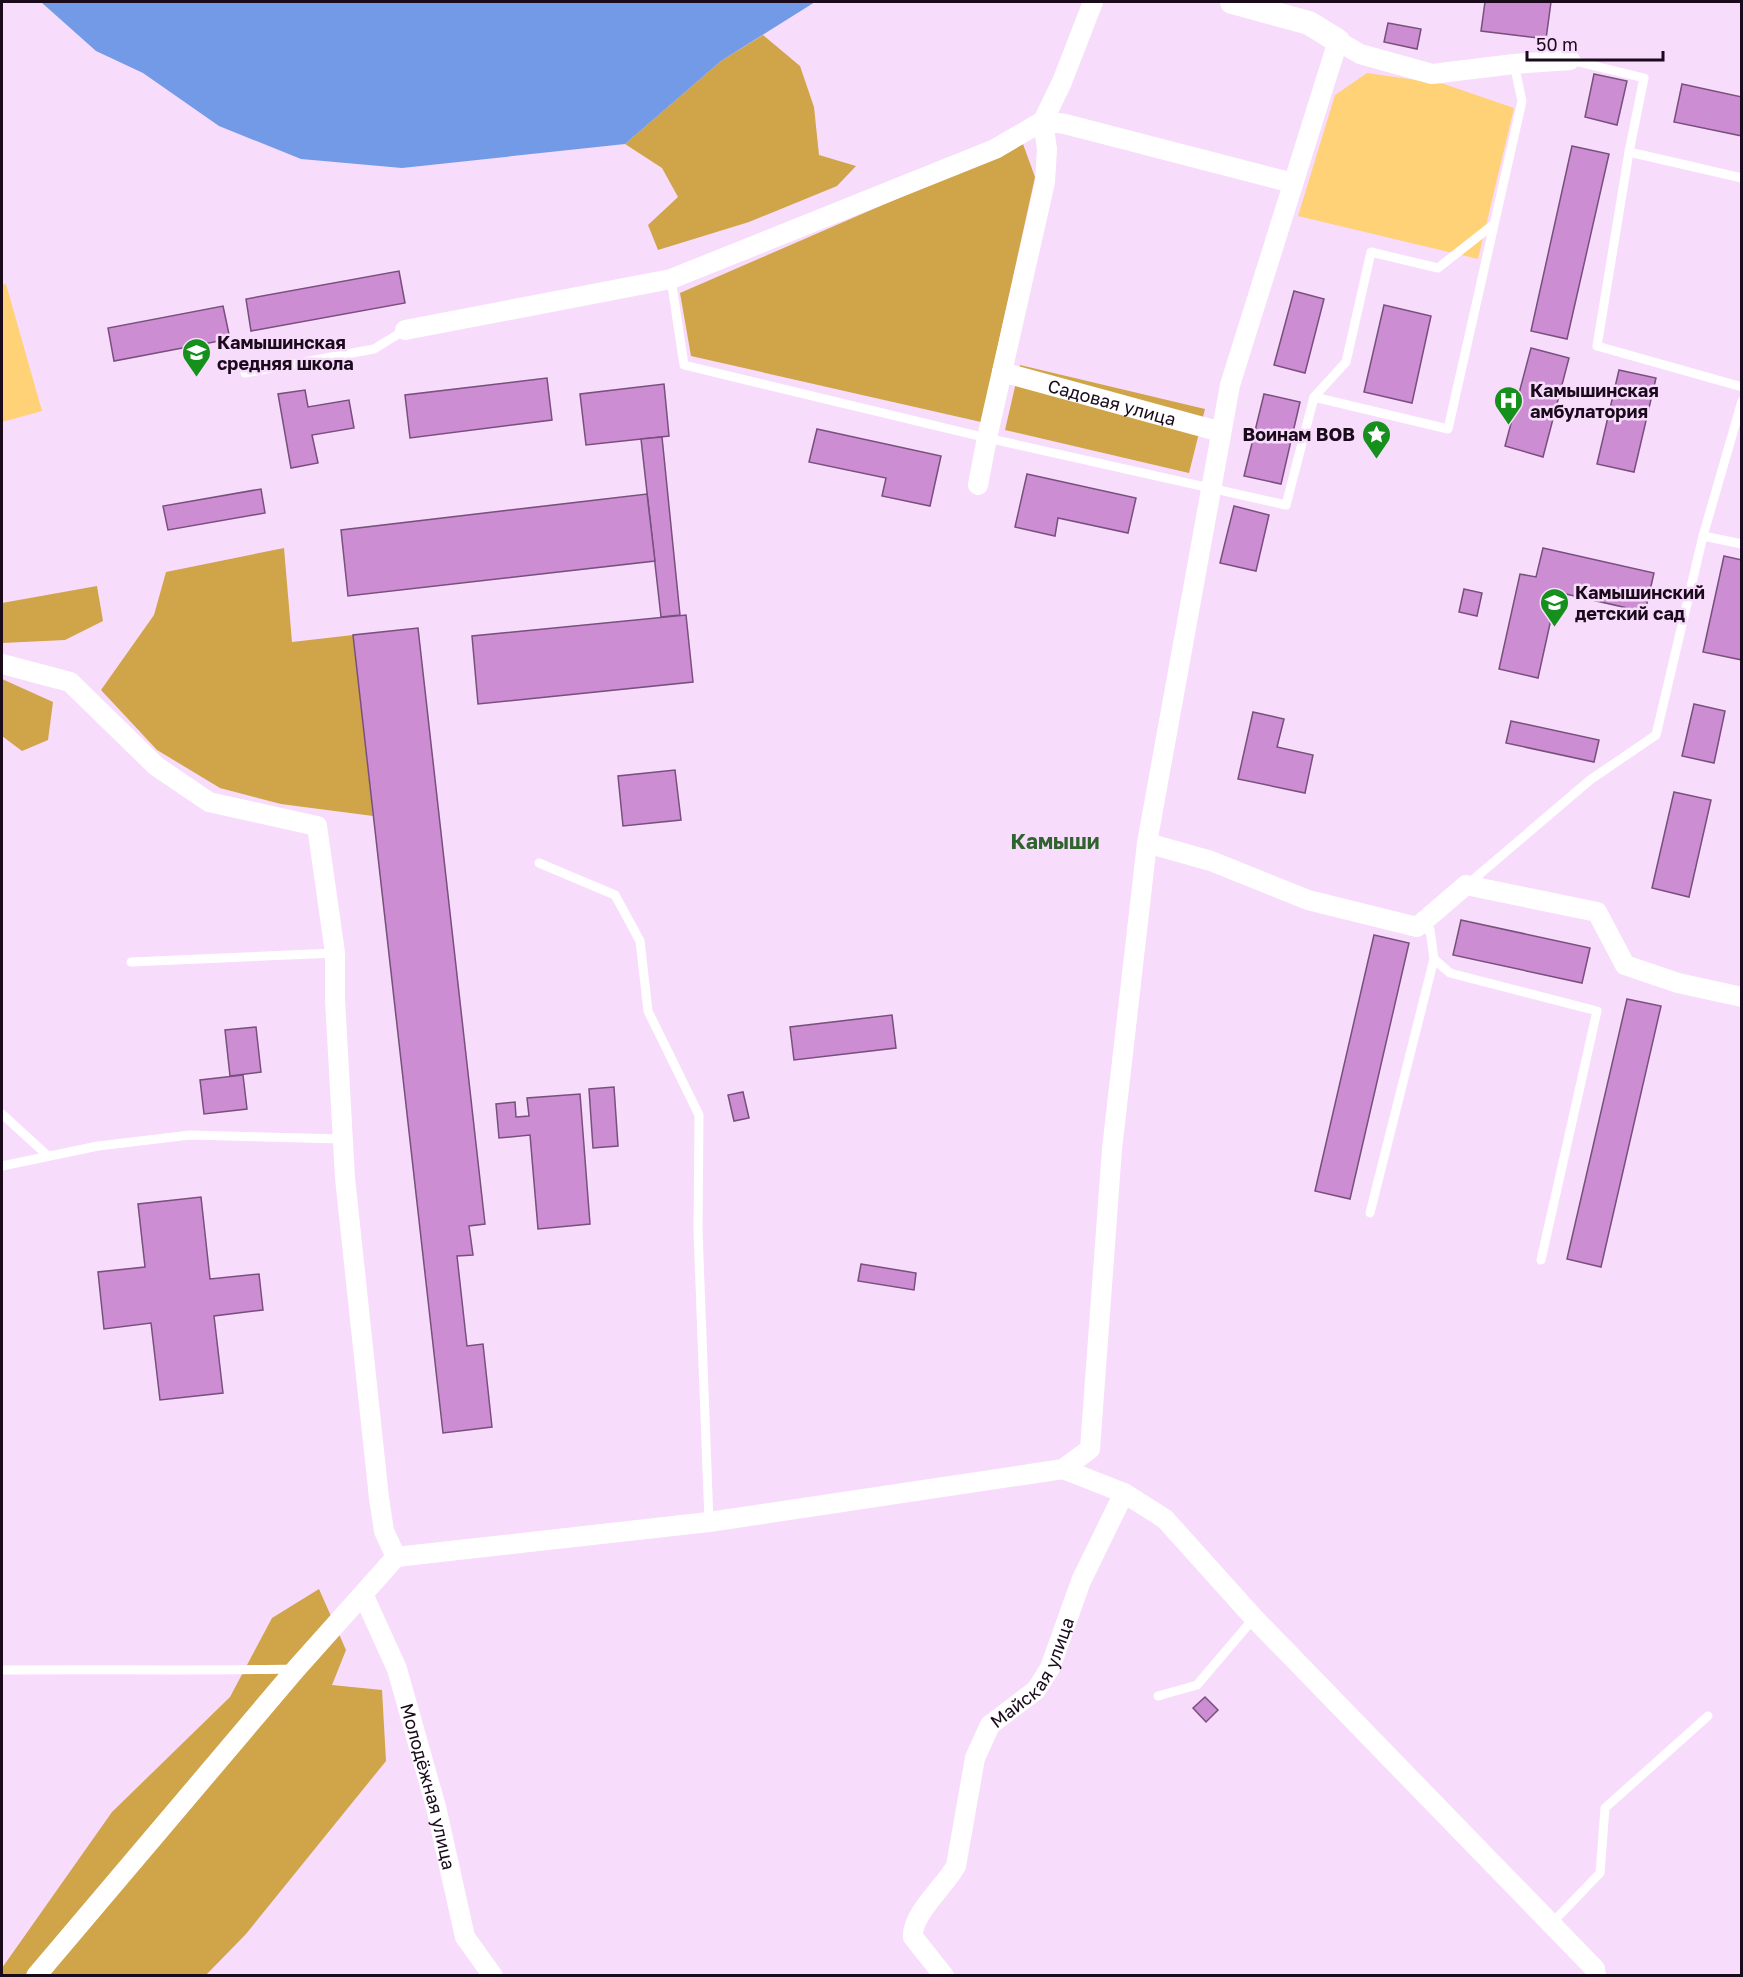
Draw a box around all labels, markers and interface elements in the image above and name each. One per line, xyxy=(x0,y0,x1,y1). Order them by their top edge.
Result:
scale bar xyxy=(1527,24,1664,62)
text: 50 m xyxy=(1536,33,1578,55)
place label: Камышинская средняя школа xyxy=(217,331,354,374)
school or university icon: Камышинская средняя школа xyxy=(180,336,212,378)
street label: Садовая улица xyxy=(1045,374,1179,430)
place label: Камышинская амбулатория xyxy=(1530,379,1659,422)
hospital icon: Камышинская амбулатория xyxy=(1493,384,1525,426)
place icon: Воинам ВОВ xyxy=(1360,418,1392,460)
place label: Воинам ВОВ xyxy=(1242,423,1355,445)
place label: Камышинский детский сад xyxy=(1575,581,1705,624)
school or university icon: Камышинский детский сад xyxy=(1538,586,1570,628)
district label: Камыши xyxy=(1011,828,1099,854)
street label: Майская улица xyxy=(986,1614,1078,1732)
street label: Молодёжная улица xyxy=(396,1701,461,1872)

